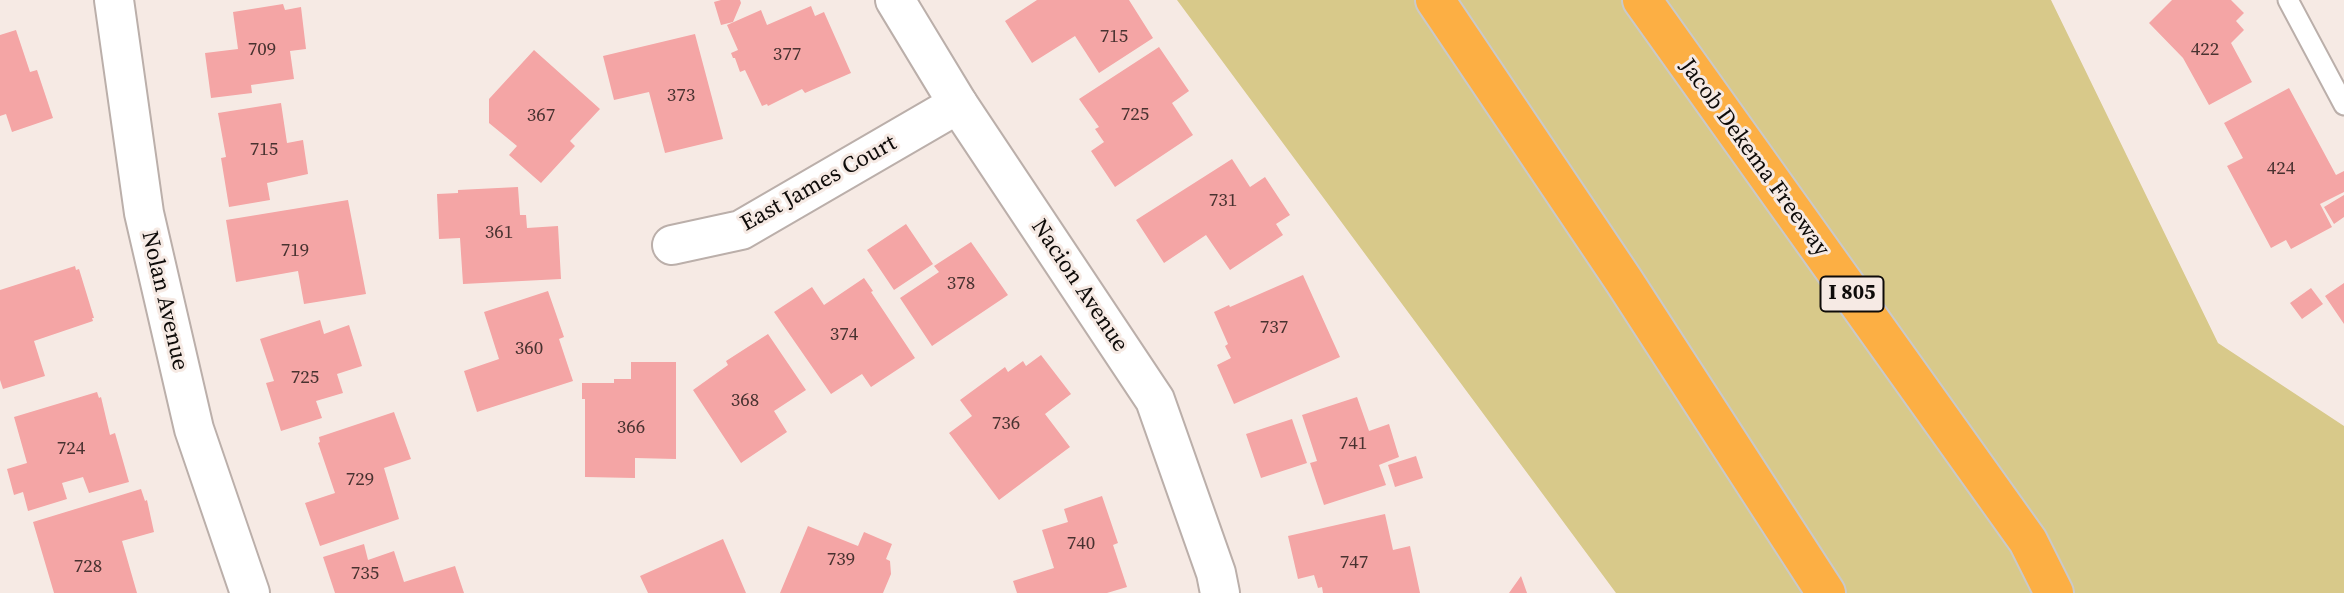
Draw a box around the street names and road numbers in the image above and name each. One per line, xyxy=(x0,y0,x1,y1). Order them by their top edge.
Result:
street label: Jacob Dekema Freeway xyxy=(1673,54,1835,262)
street label: East James Court xyxy=(736,130,902,238)
street label: Nacion Avenue xyxy=(1025,215,1133,357)
street label: Nolan Avenue xyxy=(135,229,193,373)
road number: I 805 xyxy=(1820,276,1884,312)

